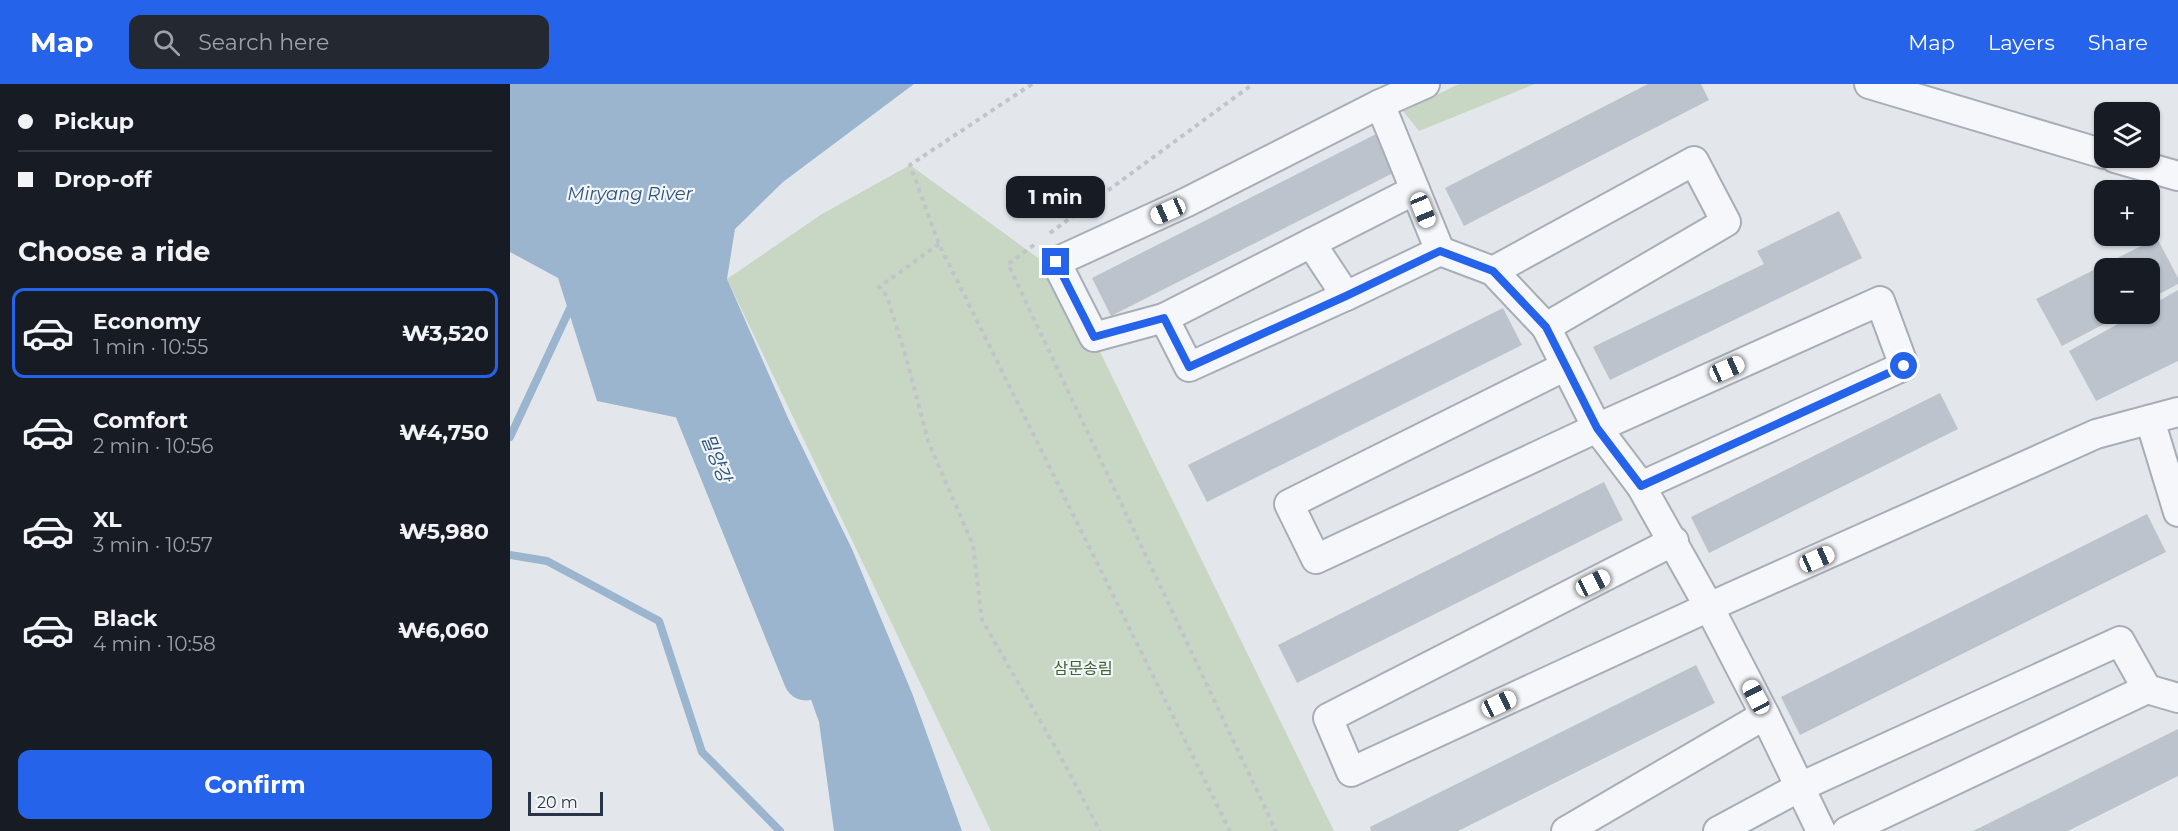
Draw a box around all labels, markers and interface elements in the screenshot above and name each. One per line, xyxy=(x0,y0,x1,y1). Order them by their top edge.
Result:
search box xyxy=(129,15,549,69)
text: Map xyxy=(30,25,93,59)
icon: search xyxy=(150,26,183,59)
text: Search here xyxy=(198,29,329,56)
text: Map xyxy=(1908,30,1955,55)
text: Layers xyxy=(1988,30,2055,55)
text: Share xyxy=(2088,30,2148,55)
map controls xyxy=(2094,102,2160,324)
button: layers xyxy=(2094,102,2160,168)
text: Pickup xyxy=(54,108,134,135)
text: Drop-off xyxy=(54,166,152,193)
callout: 1 min xyxy=(1006,175,1106,217)
button: + xyxy=(2094,180,2160,246)
water label: Miryang River xyxy=(567,183,694,205)
text: 1 min xyxy=(1028,185,1083,209)
car xyxy=(1408,190,1438,230)
car xyxy=(1148,195,1188,227)
text: Choose a ride xyxy=(18,235,210,268)
route end xyxy=(1042,248,1069,275)
button: − xyxy=(2094,258,2160,324)
icon: car xyxy=(21,306,75,360)
text: Economy xyxy=(93,308,201,335)
text: ₩3,520 xyxy=(402,320,489,347)
text: 1 min · 10:55 xyxy=(93,335,208,359)
route start xyxy=(1890,352,1917,379)
car xyxy=(1707,353,1747,385)
icon: car xyxy=(21,405,75,459)
text: Comfort xyxy=(93,407,188,434)
text: ₩4,750 xyxy=(399,419,489,446)
water label: 밀양강 xyxy=(696,431,736,487)
text: 2 min · 10:56 xyxy=(93,434,213,458)
icon: car xyxy=(21,504,75,558)
text: XL xyxy=(93,506,122,533)
text: ₩5,980 xyxy=(399,518,489,545)
text: 3 min · 10:57 xyxy=(93,533,213,557)
car xyxy=(1797,543,1837,575)
car xyxy=(1573,567,1613,599)
icon: car xyxy=(21,603,75,657)
text: Black xyxy=(93,605,157,632)
text: ₩6,060 xyxy=(398,617,489,644)
text: 4 min · 10:58 xyxy=(93,632,216,656)
park label: 삼문송림 xyxy=(1054,659,1112,678)
car xyxy=(1740,677,1772,717)
car xyxy=(1479,688,1519,720)
button: Confirm xyxy=(18,750,492,819)
scale bar xyxy=(528,789,603,816)
text: 20 m xyxy=(537,793,578,812)

